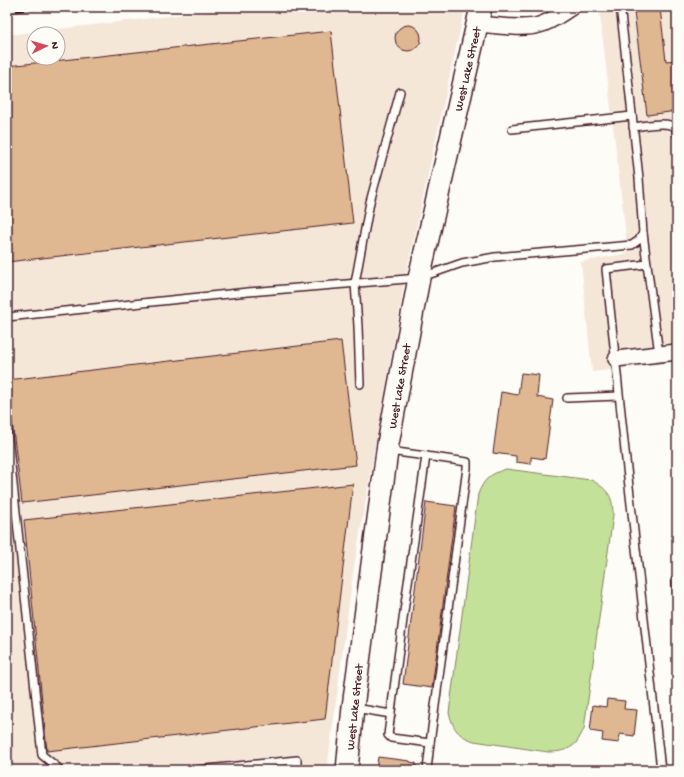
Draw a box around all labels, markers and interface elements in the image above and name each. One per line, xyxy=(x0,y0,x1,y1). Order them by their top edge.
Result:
street label: West Lake Street xyxy=(452,25,486,113)
north arrow xyxy=(26,26,66,66)
text: N xyxy=(48,41,60,49)
street label: West Lake Street xyxy=(387,342,416,430)
street label: West Lake Street xyxy=(345,663,368,751)

